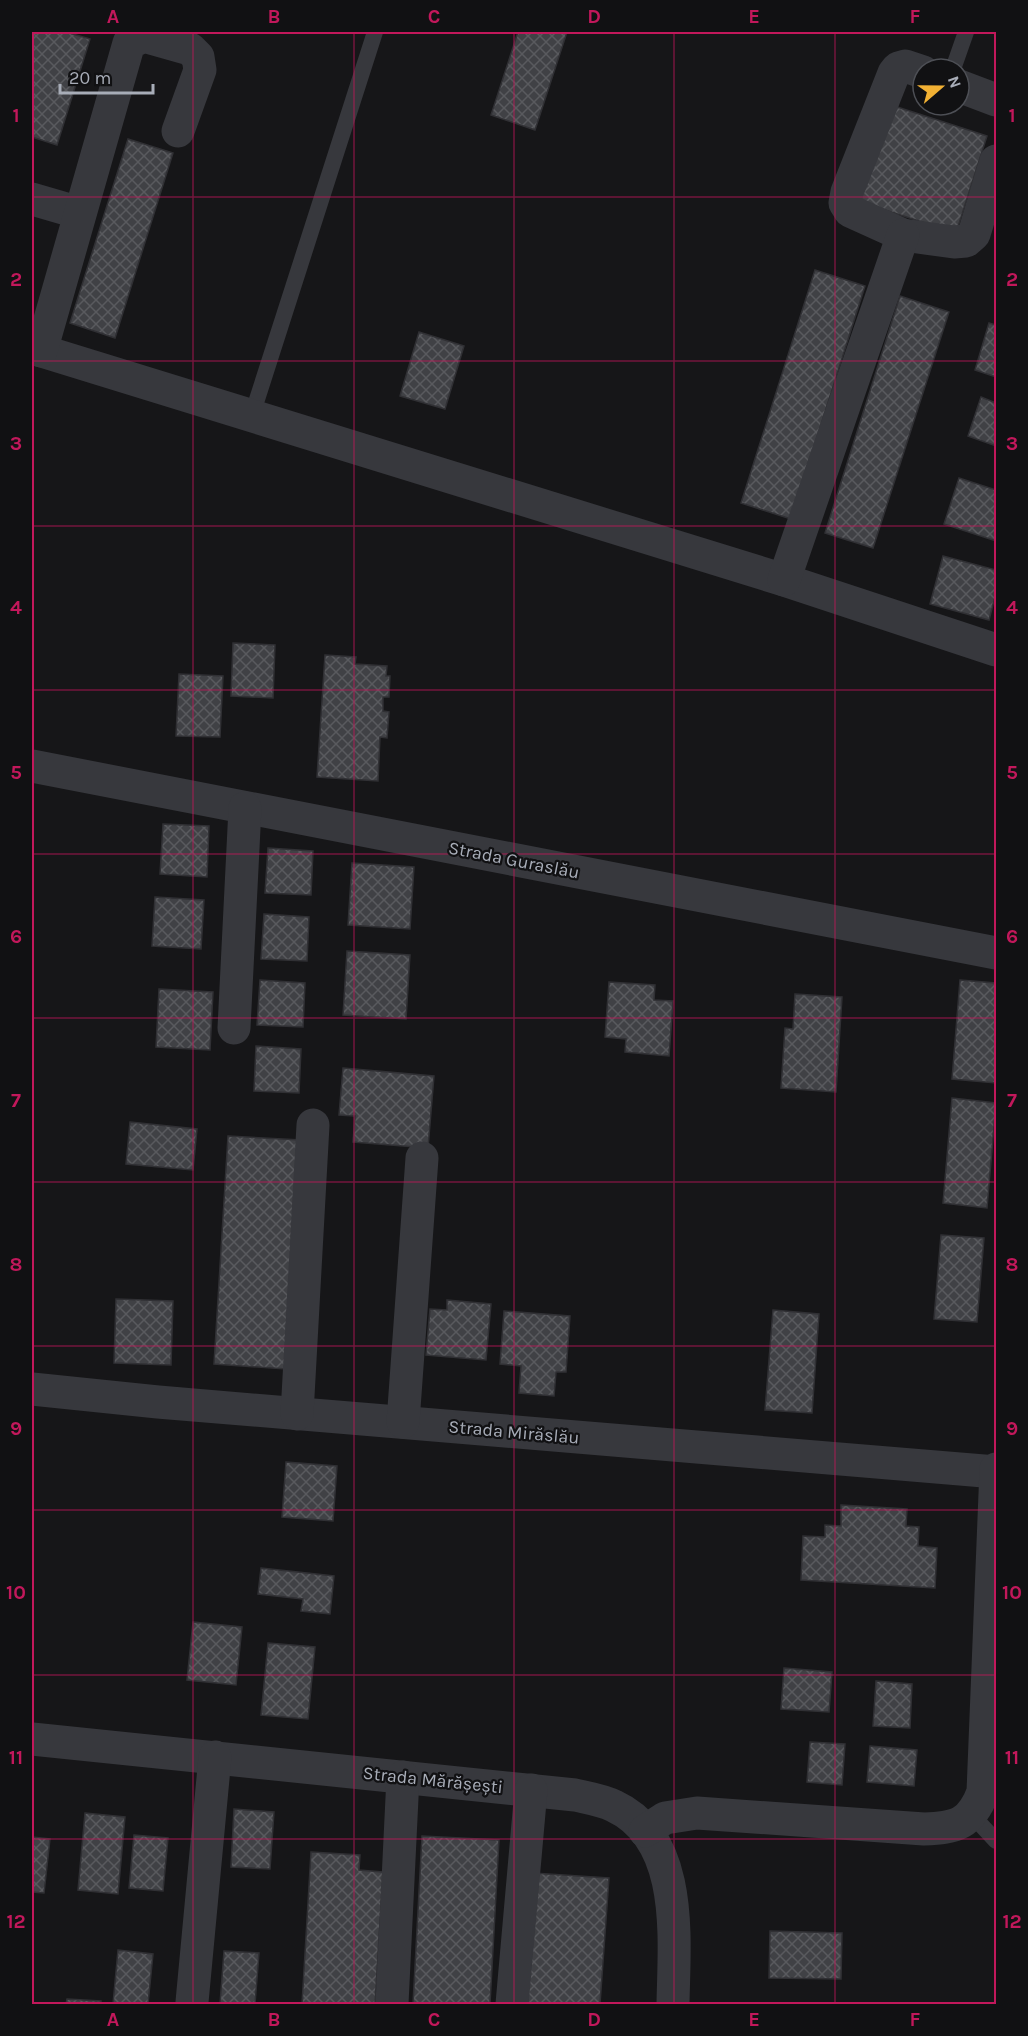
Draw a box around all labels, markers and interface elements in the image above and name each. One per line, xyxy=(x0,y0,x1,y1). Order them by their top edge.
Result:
text: A xyxy=(107,5,120,28)
text: B xyxy=(268,5,280,28)
text: C xyxy=(428,5,440,28)
text: D xyxy=(587,5,601,28)
text: E xyxy=(748,5,760,28)
text: F xyxy=(910,5,921,28)
scale bar xyxy=(60,57,153,95)
north arrow xyxy=(911,57,971,117)
text: 20 m xyxy=(69,67,111,89)
text: N xyxy=(944,73,966,91)
text: 1 xyxy=(12,104,20,127)
text: 1 xyxy=(1008,104,1016,127)
text: 2 xyxy=(10,268,22,291)
text: 2 xyxy=(1006,268,1018,291)
text: 3 xyxy=(10,432,22,455)
text: 3 xyxy=(1006,432,1018,455)
text: 4 xyxy=(10,596,22,619)
text: 4 xyxy=(1006,596,1018,619)
text: 5 xyxy=(10,761,22,784)
text: 5 xyxy=(1006,761,1018,784)
street label: Strada Guraslău xyxy=(447,836,581,884)
text: 6 xyxy=(10,925,22,948)
text: 6 xyxy=(1006,925,1018,948)
text: 7 xyxy=(11,1089,21,1112)
text: 7 xyxy=(1007,1089,1017,1112)
text: 8 xyxy=(10,1253,22,1276)
text: 8 xyxy=(1006,1253,1018,1276)
street label: Strada Mirăslău xyxy=(448,1415,580,1449)
text: 9 xyxy=(10,1417,22,1440)
text: 9 xyxy=(1006,1417,1018,1440)
text: 10 xyxy=(6,1581,26,1604)
text: 10 xyxy=(1002,1581,1022,1604)
text: 11 xyxy=(9,1746,23,1769)
text: 11 xyxy=(1005,1746,1019,1769)
street label: Strada Mărășești xyxy=(362,1762,504,1798)
text: 12 xyxy=(6,1910,26,1933)
text: 12 xyxy=(1002,1910,1022,1933)
text: A xyxy=(107,2008,120,2031)
text: B xyxy=(268,2008,280,2031)
text: C xyxy=(428,2008,440,2031)
text: D xyxy=(587,2008,601,2031)
text: E xyxy=(748,2008,760,2031)
text: F xyxy=(910,2008,921,2031)

